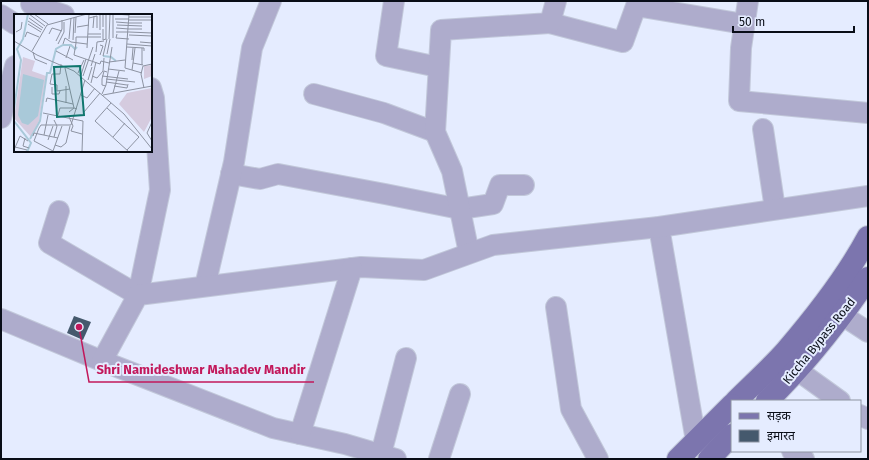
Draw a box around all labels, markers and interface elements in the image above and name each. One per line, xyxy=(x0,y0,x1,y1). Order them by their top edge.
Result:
scale bar xyxy=(733,8,854,34)
inset map xyxy=(14,14,152,152)
text: 50 m xyxy=(739,15,765,29)
street label: Kiccha Bypass Road xyxy=(780,295,858,387)
callout: Shri Namideshwar Mahadev Mandir xyxy=(89,357,314,382)
text: Shri Namideshwar Mahadev Mandir xyxy=(96,362,306,377)
legend xyxy=(731,400,861,452)
text: सड़क xyxy=(767,409,792,423)
text: इमारत xyxy=(767,429,796,443)

